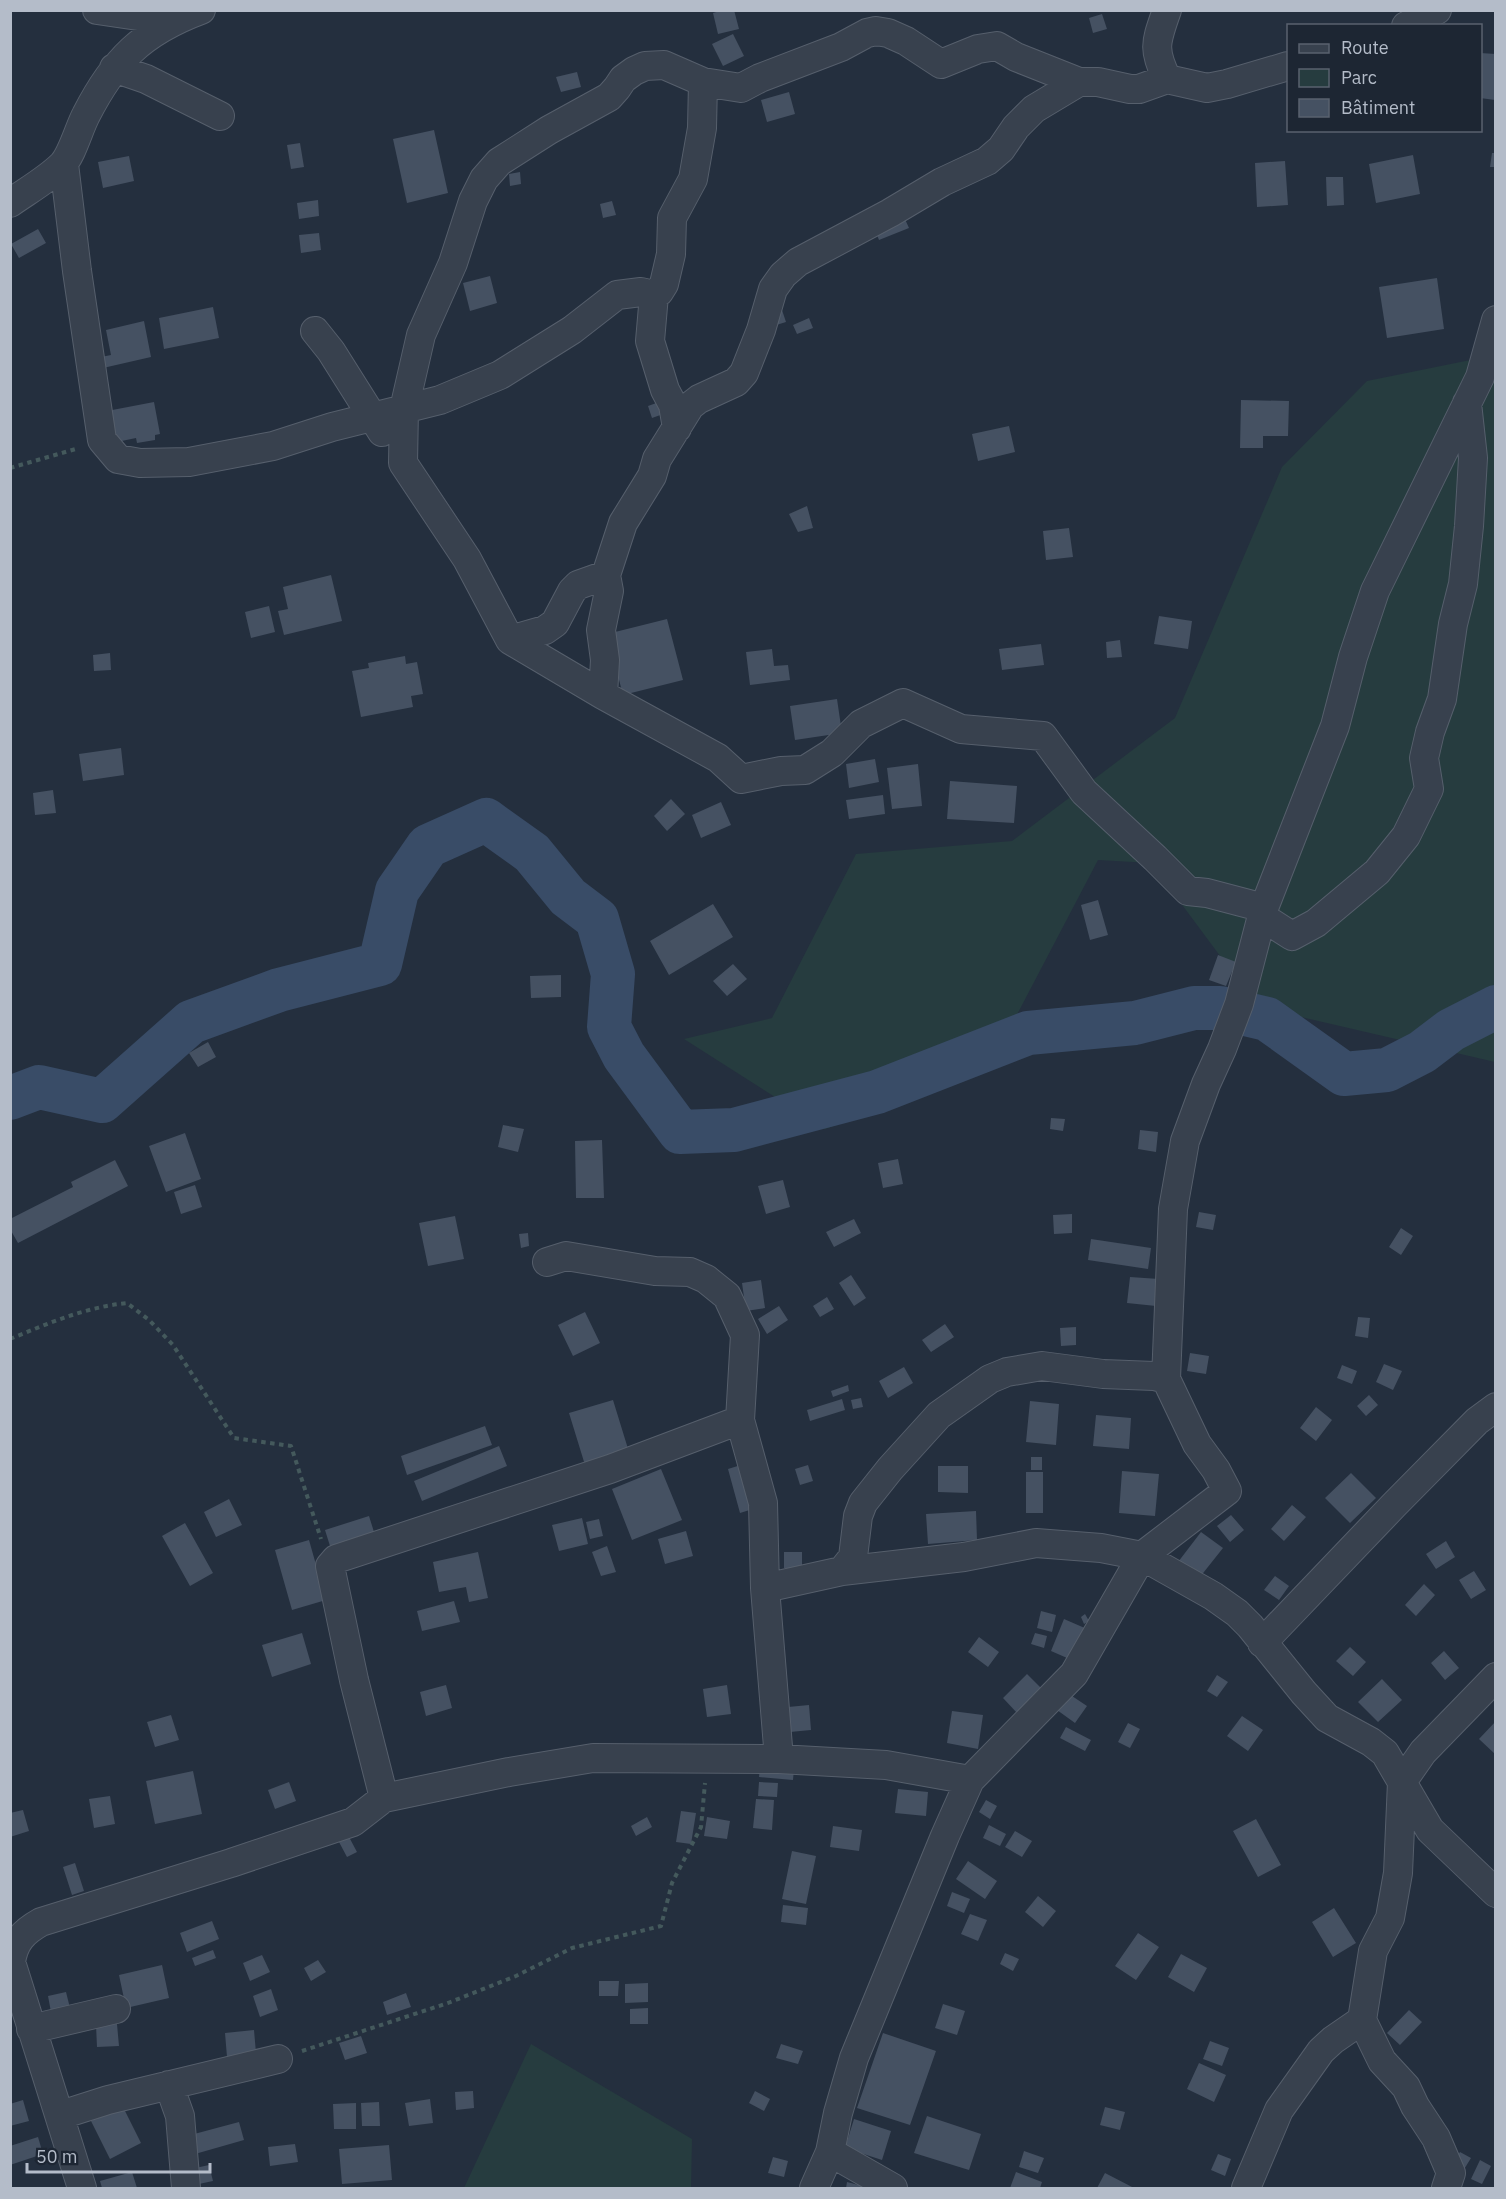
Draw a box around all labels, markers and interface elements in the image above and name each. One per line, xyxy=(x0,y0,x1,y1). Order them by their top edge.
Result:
legend xyxy=(1287,24,1482,132)
text: Route xyxy=(1341,36,1389,59)
text: Parc xyxy=(1341,66,1377,89)
text: Bâtiment xyxy=(1341,96,1415,119)
scale bar xyxy=(27,2136,210,2174)
text: 50 m xyxy=(36,2145,78,2168)

